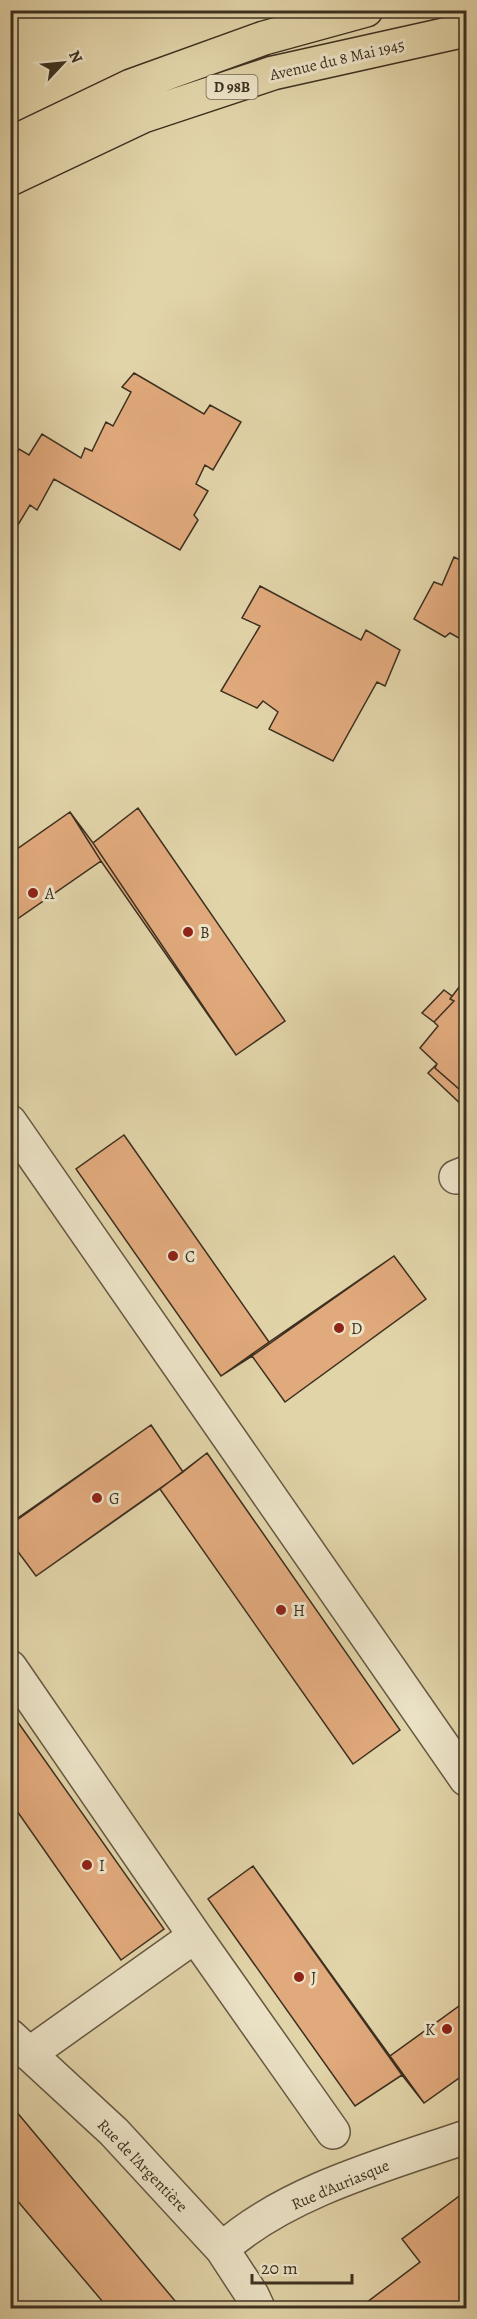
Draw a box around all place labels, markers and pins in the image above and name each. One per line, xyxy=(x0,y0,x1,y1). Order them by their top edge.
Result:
place label: A xyxy=(44,883,55,905)
marker: A xyxy=(26,886,40,900)
place label: B xyxy=(200,922,210,944)
marker: B xyxy=(181,925,195,939)
place label: C xyxy=(185,1246,195,1268)
marker: C xyxy=(166,1249,180,1263)
place label: D xyxy=(351,1318,362,1340)
marker: D xyxy=(332,1321,346,1335)
place label: G xyxy=(109,1488,120,1510)
marker: G xyxy=(90,1491,104,1505)
place label: H xyxy=(293,1600,305,1622)
marker: H xyxy=(274,1603,288,1617)
place label: I xyxy=(99,1855,105,1877)
marker: I xyxy=(80,1858,94,1872)
place label: J xyxy=(311,1967,316,1989)
marker: J xyxy=(292,1970,306,1984)
place label: K xyxy=(425,2019,435,2041)
marker: K xyxy=(440,2022,454,2036)

